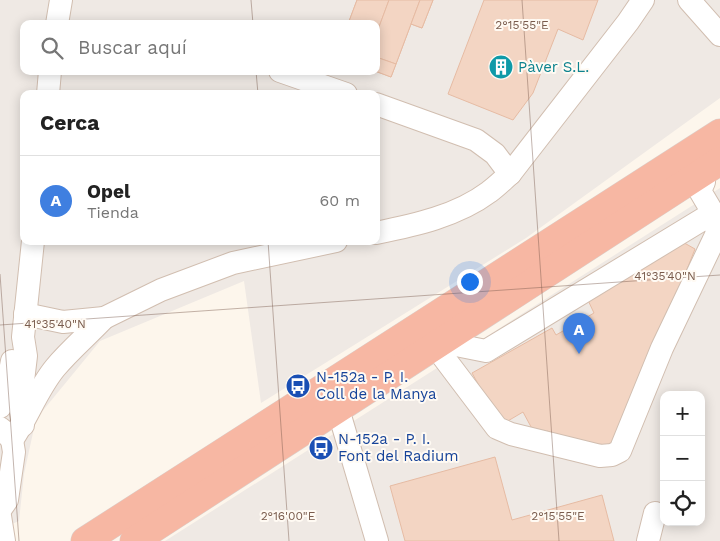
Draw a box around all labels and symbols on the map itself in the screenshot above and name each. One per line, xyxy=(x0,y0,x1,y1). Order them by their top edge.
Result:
text: 2°15'55"E xyxy=(495,18,549,32)
building icon: Pàver S.L. xyxy=(488,54,514,80)
place label: Pàver S.L. xyxy=(518,58,589,76)
your location xyxy=(457,269,483,295)
text: 41°35'40"N xyxy=(634,269,696,283)
pin: A xyxy=(563,313,595,354)
text: 41°35'40"N xyxy=(24,317,86,331)
place label: N-152a - P. I. Coll de la Manya xyxy=(316,368,437,403)
bus stop icon: N-152a - P. I. Coll de la Manya xyxy=(285,373,311,399)
place label: N-152a - P. I. Font del Radium xyxy=(338,430,459,465)
bus stop icon: N-152a - P. I. Font del Radium xyxy=(308,435,334,461)
text: 2°16'00"E xyxy=(261,509,316,523)
text: 2°15'55"E xyxy=(531,509,585,523)

